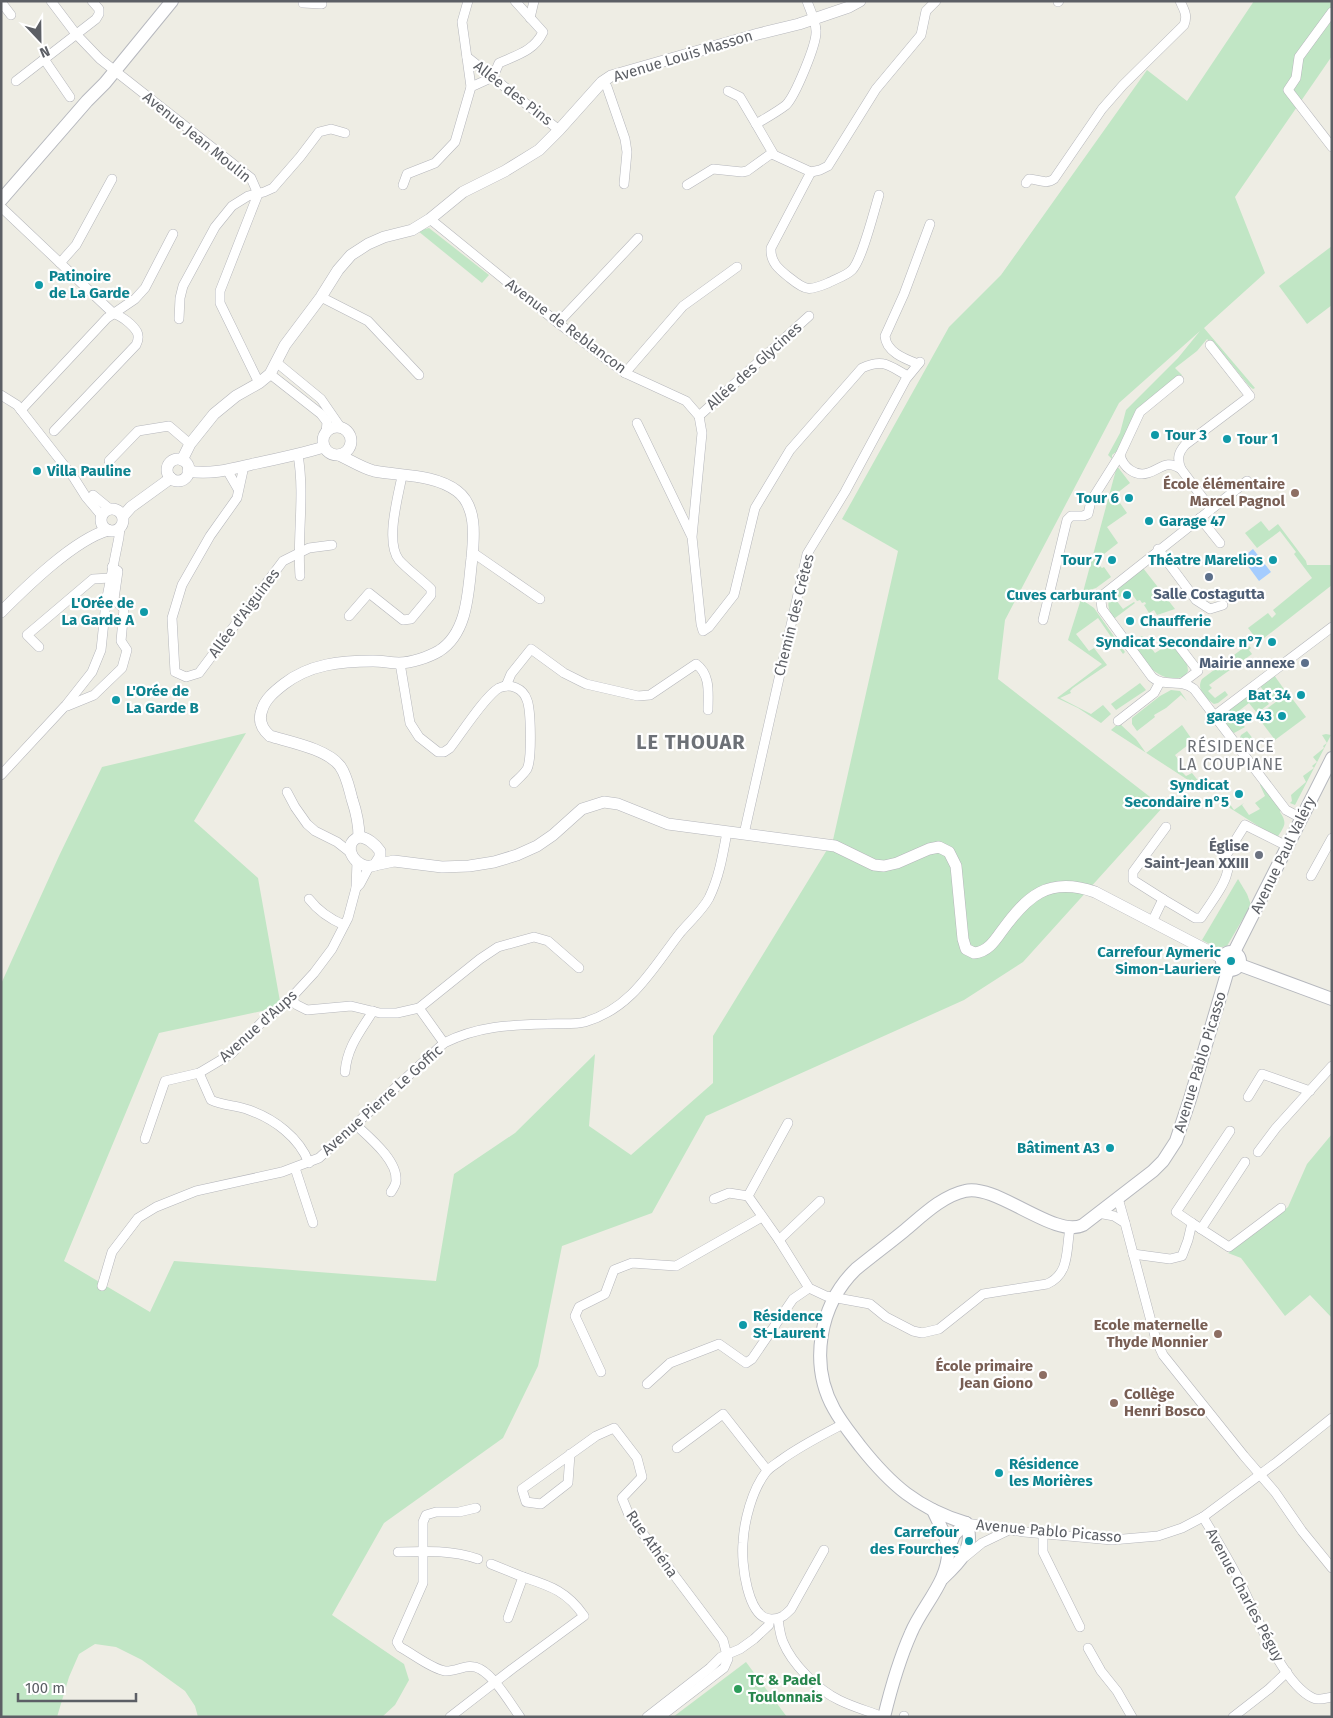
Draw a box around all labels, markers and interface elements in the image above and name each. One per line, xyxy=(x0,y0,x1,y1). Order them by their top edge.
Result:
north arrow xyxy=(15,15,65,65)
street label: Avenue Louis Masson xyxy=(611,26,755,86)
text: N xyxy=(37,42,52,61)
street label: Allée des Pins xyxy=(470,57,556,129)
street label: Avenue Jean Moulin xyxy=(139,88,255,186)
place label: Patinoire de La Garde xyxy=(49,267,130,302)
street label: Avenue de Reblancon xyxy=(502,275,630,377)
marker: Patinoire de La Garde xyxy=(33,279,45,291)
street label: Allée des Glycines xyxy=(703,318,805,414)
place label: Tour 3 xyxy=(1165,426,1207,444)
marker: Tour 3 xyxy=(1149,429,1161,441)
place label: Tour 1 xyxy=(1237,430,1278,448)
marker: Tour 1 xyxy=(1221,433,1233,445)
place label: Villa Pauline xyxy=(46,462,131,480)
marker: Villa Pauline xyxy=(31,465,43,477)
place label: École élémentaire Marcel Pagnol xyxy=(1163,475,1286,510)
marker: École élémentaire Marcel Pagnol xyxy=(1289,487,1301,499)
place label: Tour 6 xyxy=(1076,489,1120,507)
marker: Tour 6 xyxy=(1123,492,1135,504)
place label: Garage 47 xyxy=(1159,512,1225,530)
marker: Garage 47 xyxy=(1143,515,1155,527)
place label: Tour 7 xyxy=(1061,551,1102,569)
place label: Théatre Marelios xyxy=(1148,551,1263,569)
street label: Chemin des Crêtes xyxy=(770,552,818,678)
marker: Tour 7 xyxy=(1106,554,1118,566)
marker: Théatre Marelios xyxy=(1267,554,1279,566)
street label: Allée d'Aiguines xyxy=(205,565,283,661)
marker: Salle Costagutta xyxy=(1203,571,1215,583)
place label: Salle Costagutta xyxy=(1153,585,1265,603)
place label: Cuves carburant xyxy=(1006,586,1117,604)
marker: Cuves carburant xyxy=(1121,589,1133,601)
place label: L'Orée de La Garde A xyxy=(62,594,135,629)
marker: L'Orée de La Garde A xyxy=(138,606,150,618)
place label: Chaufferie xyxy=(1140,612,1211,630)
marker: Chaufferie xyxy=(1124,615,1136,627)
place label: Syndicat Secondaire n°7 xyxy=(1096,633,1262,651)
marker: Syndicat Secondaire n°7 xyxy=(1266,636,1278,648)
place label: Mairie annexe xyxy=(1199,654,1295,672)
marker: Mairie annexe xyxy=(1299,657,1311,669)
place label: L'Orée de La Garde B xyxy=(126,682,199,717)
place label: Bat 34 xyxy=(1248,686,1292,704)
marker: Bat 34 xyxy=(1295,689,1307,701)
marker: L'Orée de La Garde B xyxy=(110,694,122,706)
place label: garage 43 xyxy=(1206,707,1272,725)
marker: garage 43 xyxy=(1276,710,1288,722)
district label: LE THOUAR xyxy=(636,730,746,754)
district label: RÉSIDENCE LA COUPIANE xyxy=(1178,736,1284,774)
place label: Syndicat Secondaire n°5 xyxy=(1124,776,1229,811)
marker: Syndicat Secondaire n°5 xyxy=(1233,788,1245,800)
street label: Avenue Paul Valéry xyxy=(1247,793,1319,917)
place label: Église Saint-Jean XXIII xyxy=(1144,837,1249,872)
marker: Église Saint-Jean XXIII xyxy=(1253,849,1265,861)
place label: Carrefour Aymeric Simon-Lauriere xyxy=(1097,943,1222,978)
marker: Carrefour Aymeric Simon-Lauriere xyxy=(1225,955,1237,967)
street label: Avenue d'Aups xyxy=(215,986,301,1066)
street label: Avenue Pablo Picasso xyxy=(1170,989,1230,1135)
street label: Avenue Pierre Le Goffic xyxy=(318,1041,446,1159)
place label: Bâtiment A3 xyxy=(1017,1139,1100,1157)
marker: Bâtiment A3 xyxy=(1104,1142,1116,1154)
place label: Résidence St-Laurent xyxy=(753,1307,826,1342)
place label: Ecole maternelle Thyde Monnier xyxy=(1094,1316,1209,1351)
marker: Résidence St-Laurent xyxy=(737,1319,749,1331)
marker: Ecole maternelle Thyde Monnier xyxy=(1212,1328,1224,1340)
place label: École primaire Jean Giono xyxy=(935,1357,1033,1392)
marker: École primaire Jean Giono xyxy=(1037,1369,1049,1381)
place label: Collège Henri Bosco xyxy=(1124,1385,1206,1420)
marker: Collège Henri Bosco xyxy=(1108,1397,1120,1409)
place label: Résidence les Morières xyxy=(1009,1455,1093,1490)
marker: Résidence les Morières xyxy=(993,1467,1005,1479)
street label: Rue Athéna xyxy=(622,1507,682,1581)
street label: Avenue Pablo Picasso xyxy=(975,1516,1123,1546)
place label: Carrefour des Fourches xyxy=(870,1523,960,1558)
street label: Avenue Charles Péguy xyxy=(1202,1525,1288,1665)
marker: Carrefour des Fourches xyxy=(963,1535,975,1547)
scale bar xyxy=(18,1670,135,1702)
place label: TC & Padel Toulonnais xyxy=(748,1671,823,1706)
text: 100 m xyxy=(25,1679,65,1697)
marker: TC & Padel Toulonnais xyxy=(732,1683,744,1695)

